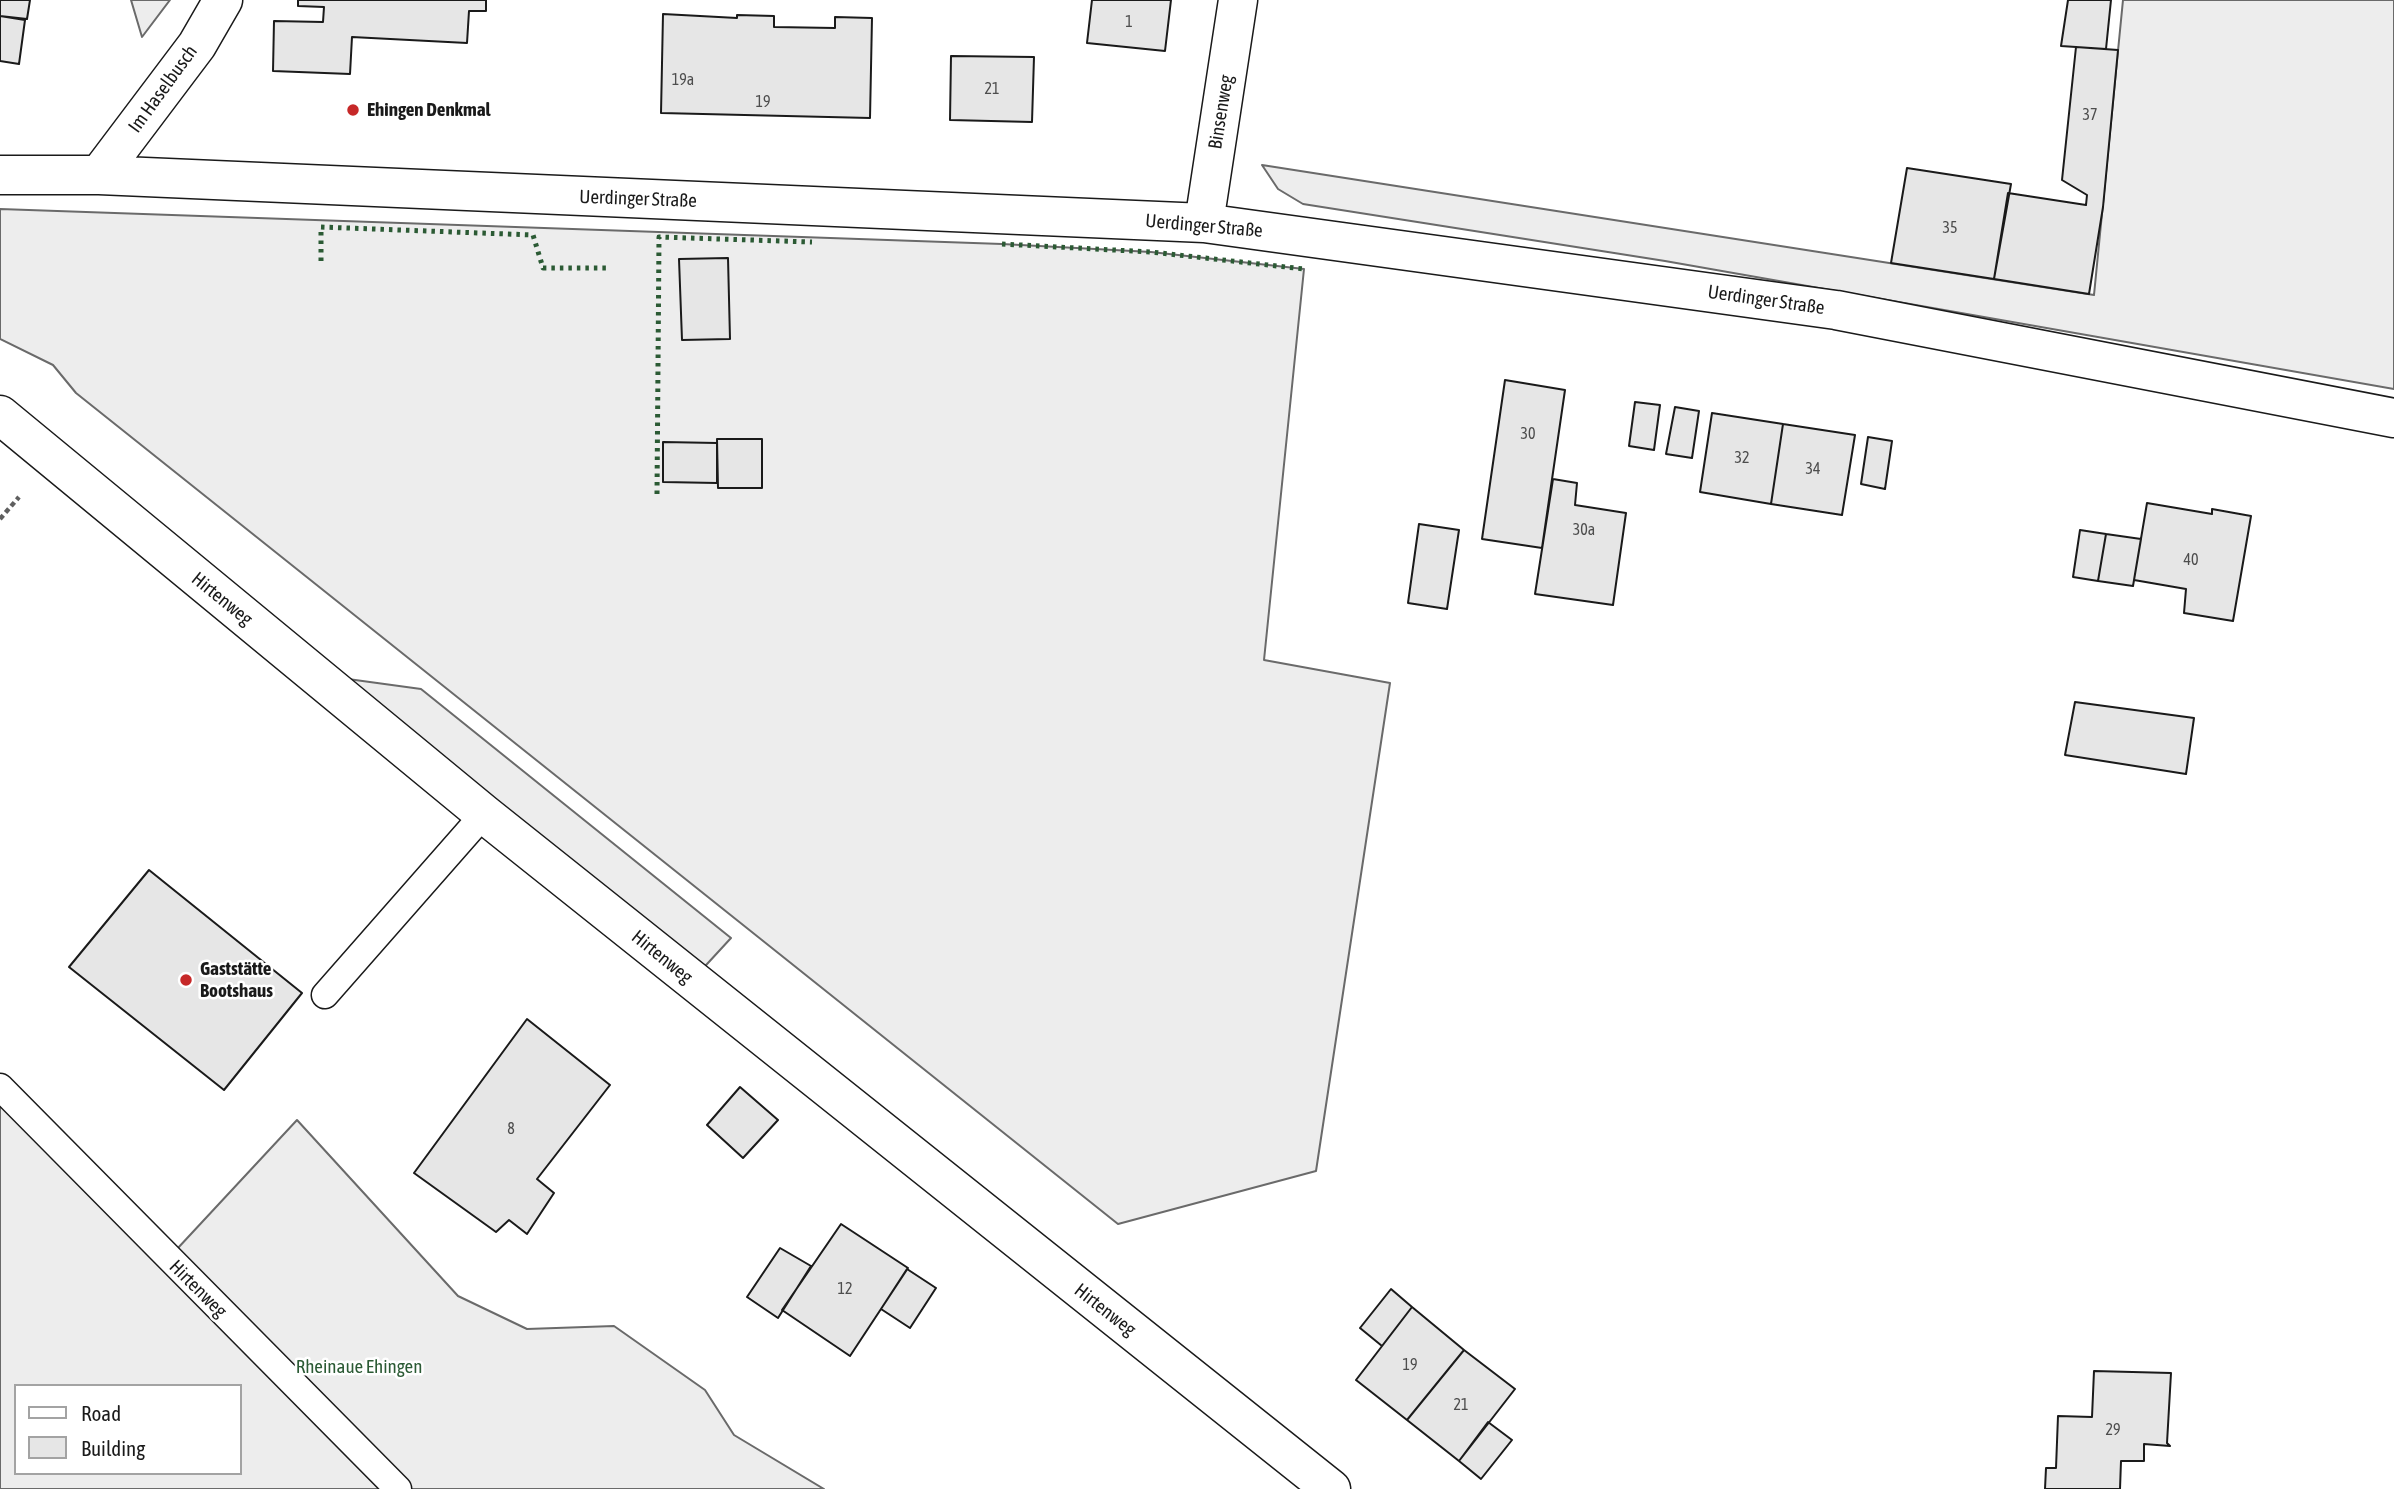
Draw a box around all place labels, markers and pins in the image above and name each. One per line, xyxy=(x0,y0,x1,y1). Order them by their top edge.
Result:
place label: Ehingen Denkmal xyxy=(367,99,491,121)
marker: Ehingen Denkmal xyxy=(345,102,361,118)
place label: Gaststätte Bootshaus xyxy=(200,958,273,1002)
marker: Gaststätte Bootshaus xyxy=(178,972,194,988)

